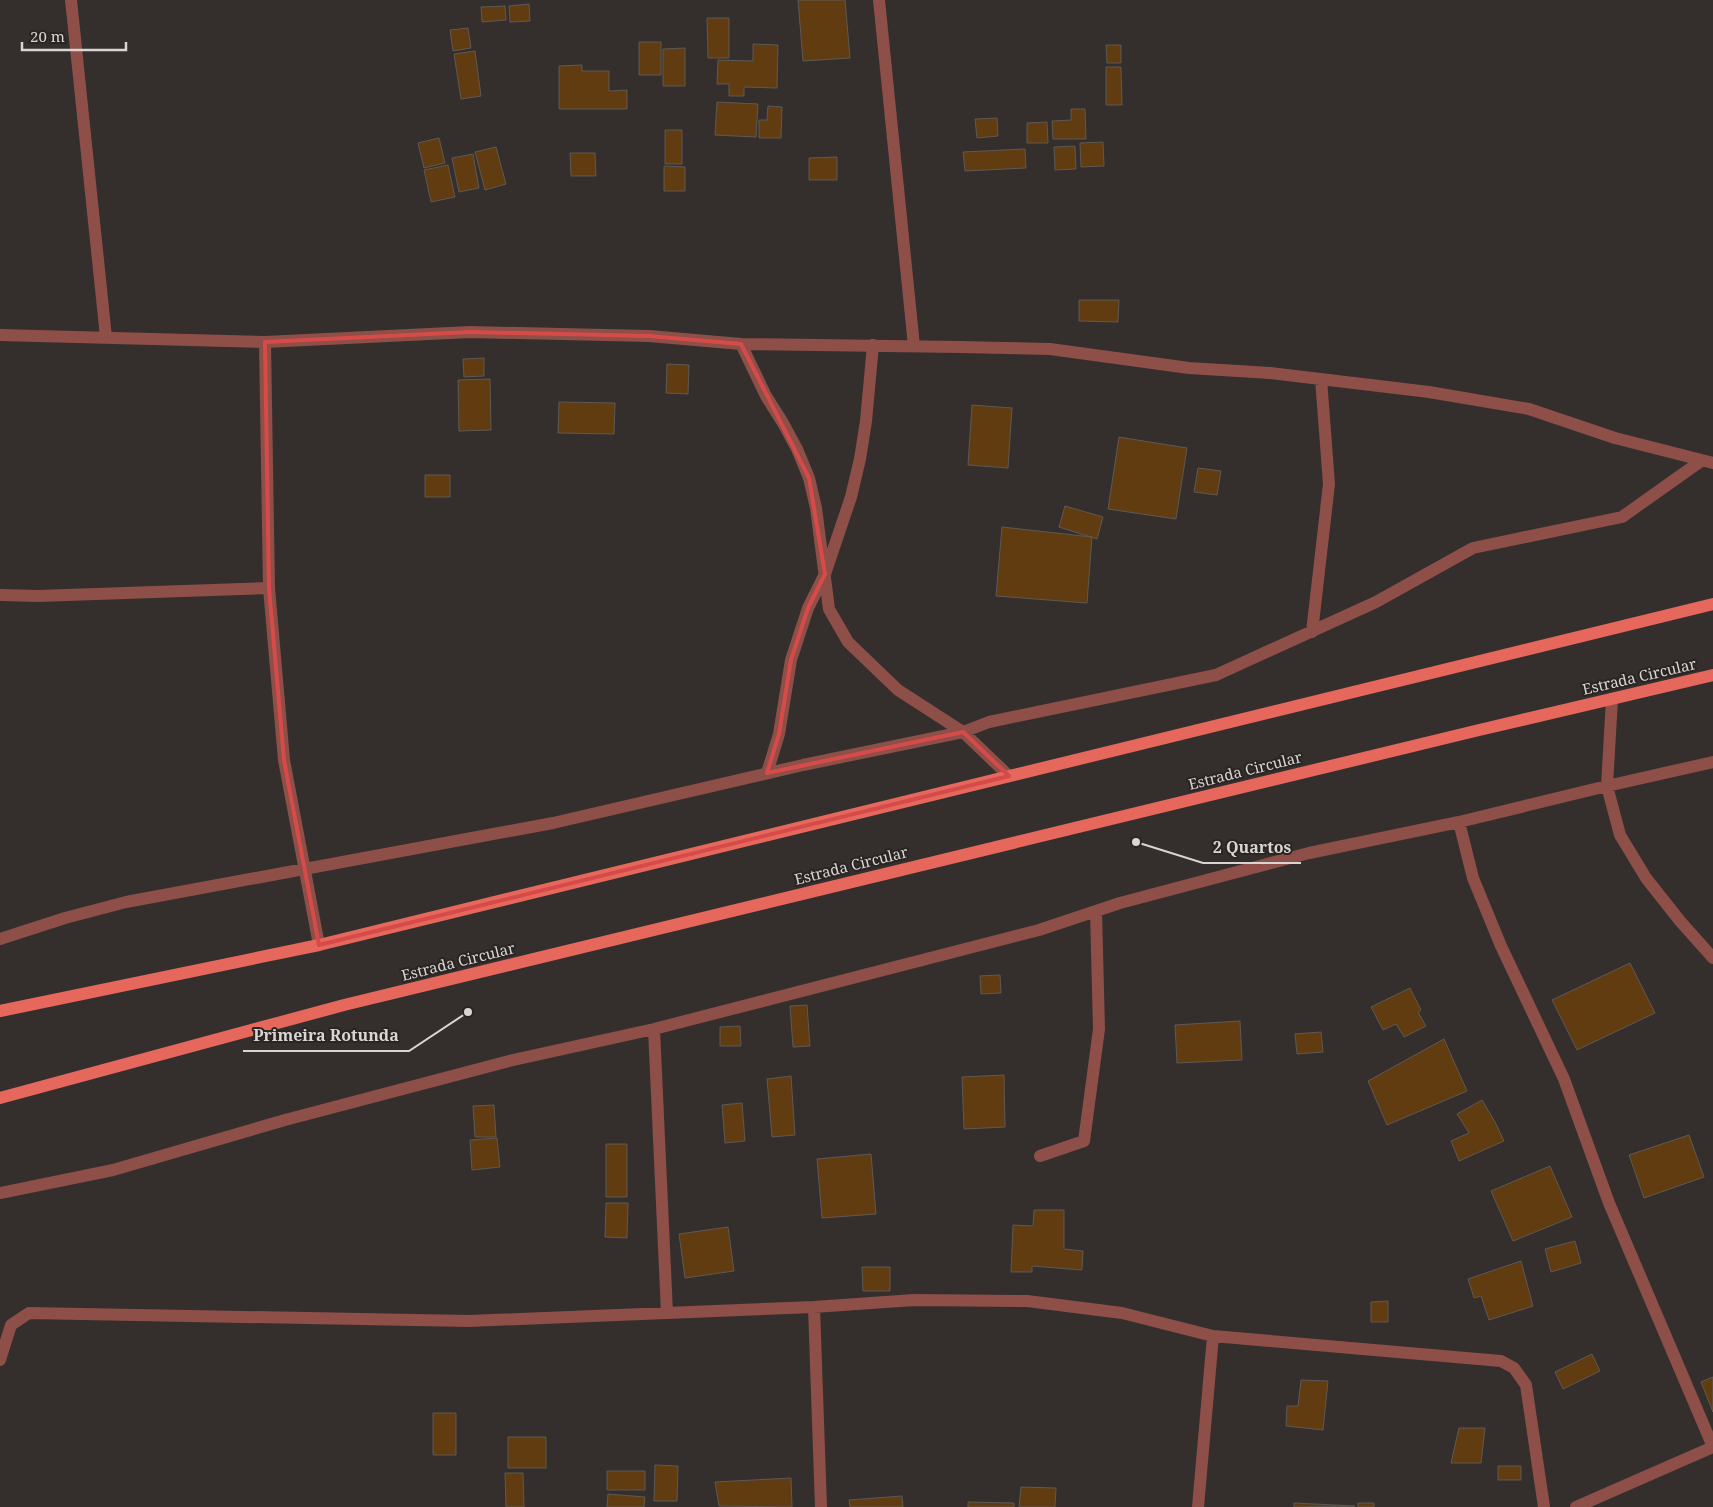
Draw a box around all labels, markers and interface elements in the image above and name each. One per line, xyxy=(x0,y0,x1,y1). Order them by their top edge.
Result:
scale bar xyxy=(22,20,126,52)
text: 20 m xyxy=(30,26,65,46)
street label: Estrada Circular xyxy=(1580,653,1698,699)
street label: Estrada Circular xyxy=(1186,746,1304,794)
callout: 2 Quartos xyxy=(1203,832,1301,863)
text: 2 Quartos xyxy=(1213,836,1292,858)
street label: Estrada Circular xyxy=(792,841,910,889)
street label: Estrada Circular xyxy=(399,937,517,985)
callout: Primeira Rotunda xyxy=(243,1020,409,1051)
text: Primeira Rotunda xyxy=(253,1024,399,1046)

